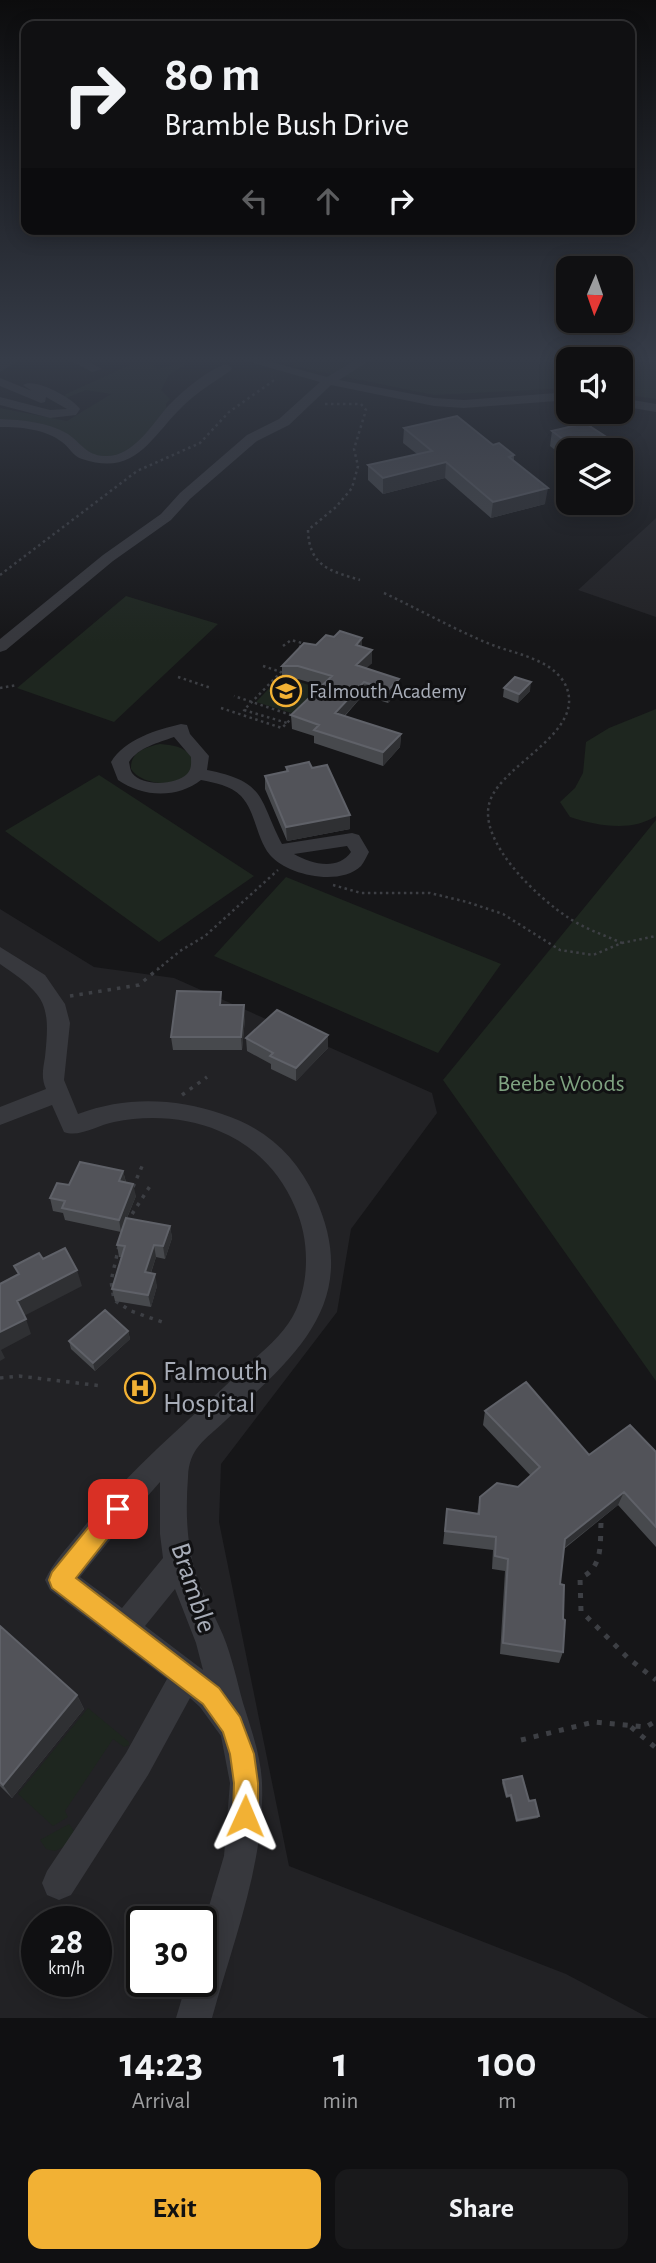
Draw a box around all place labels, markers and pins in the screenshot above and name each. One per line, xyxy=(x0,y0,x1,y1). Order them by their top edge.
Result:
school or university icon: Falmouth Academy xyxy=(269,674,303,708)
place label: Falmouth Academy xyxy=(309,681,467,702)
place label: Falmouth Hospital xyxy=(163,1358,268,1418)
hospital icon: Falmouth Hospital xyxy=(123,1371,157,1405)
pin xyxy=(88,1479,148,1539)

